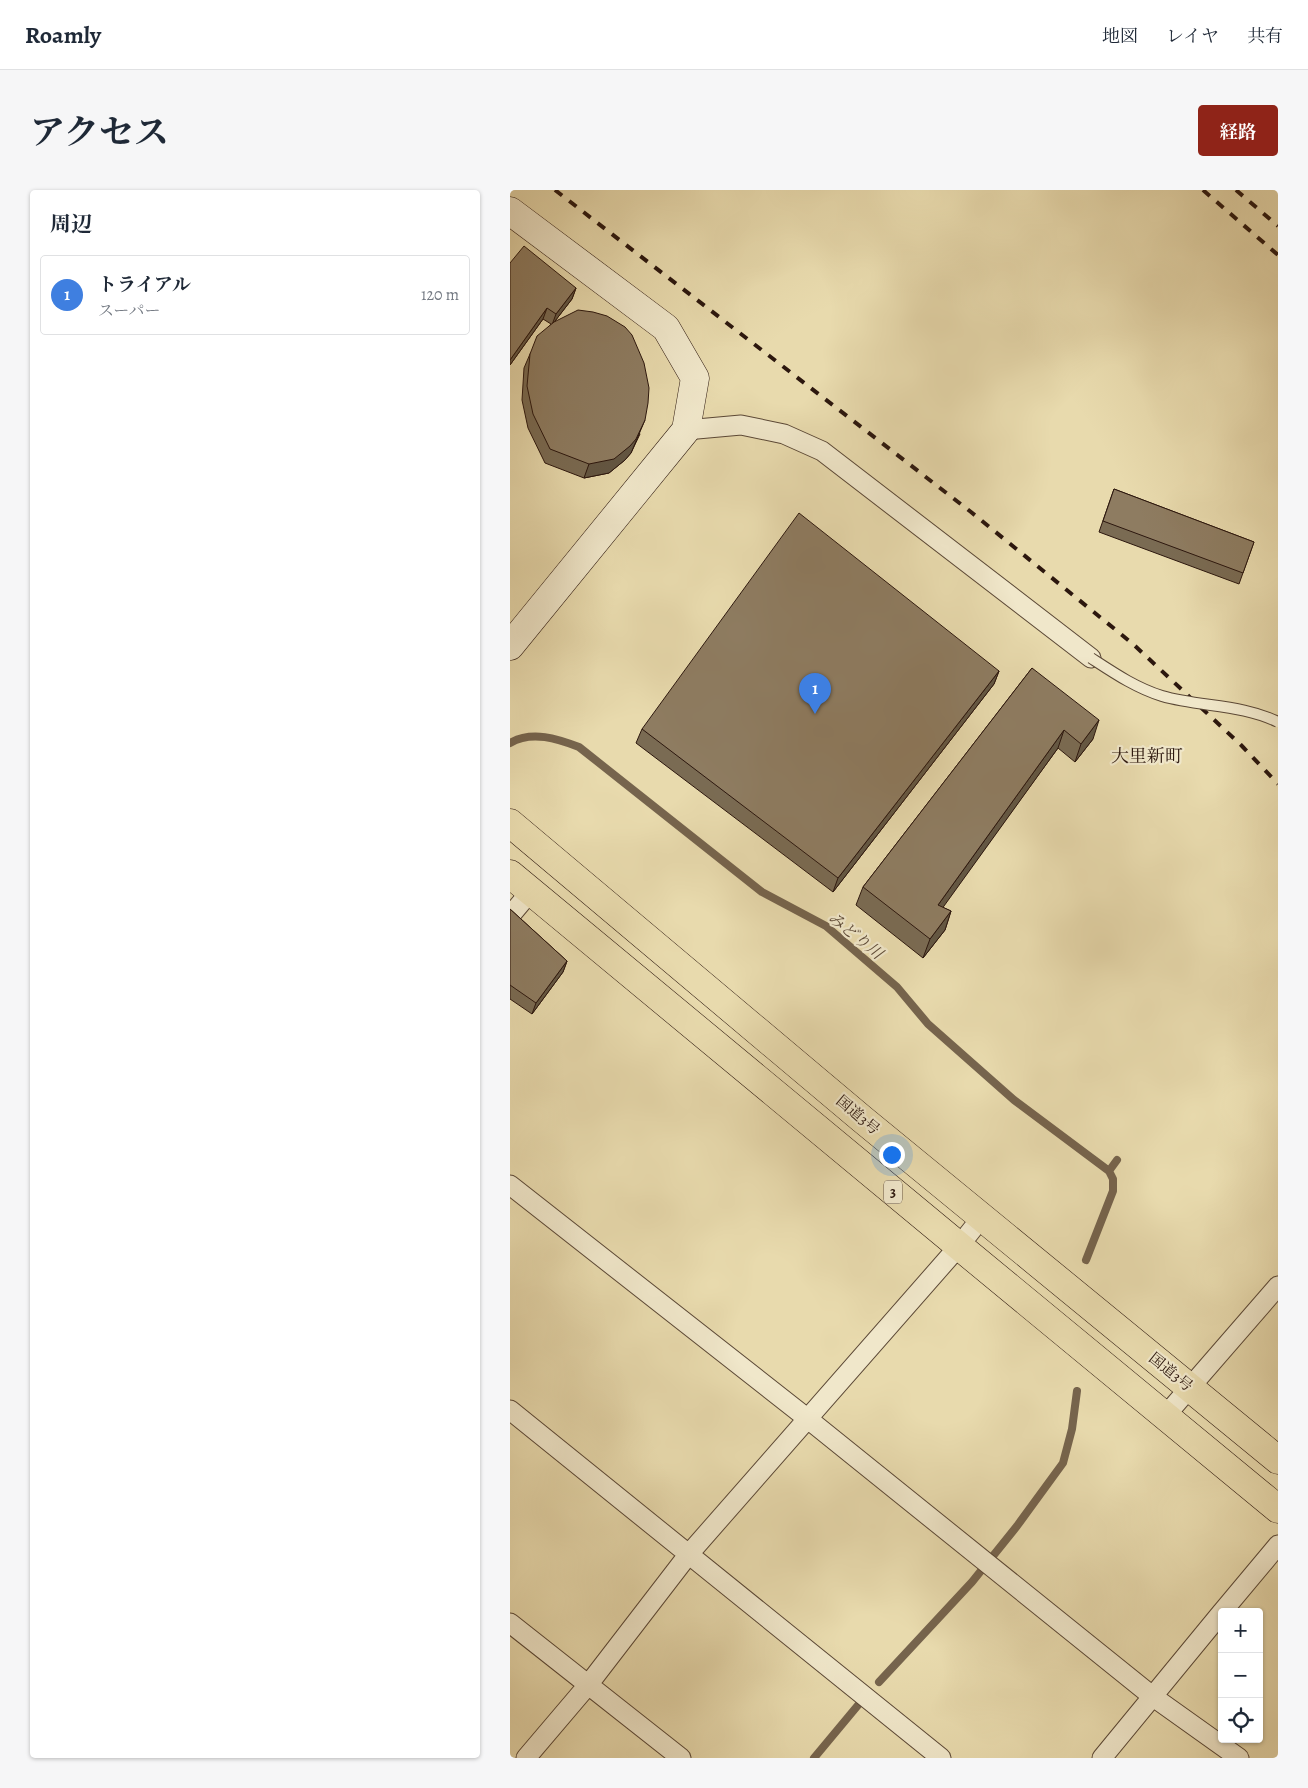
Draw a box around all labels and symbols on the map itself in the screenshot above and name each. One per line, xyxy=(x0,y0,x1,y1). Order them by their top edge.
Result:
pin: 1 xyxy=(799,673,831,714)
district label: 大里新町 xyxy=(1111,744,1183,768)
water label: みどり川 xyxy=(824,907,889,966)
street label: 国道3号 xyxy=(832,1091,884,1139)
your location xyxy=(879,1142,905,1168)
road number: 3 xyxy=(884,1180,902,1204)
street label: 国道3号 xyxy=(1145,1348,1197,1396)

